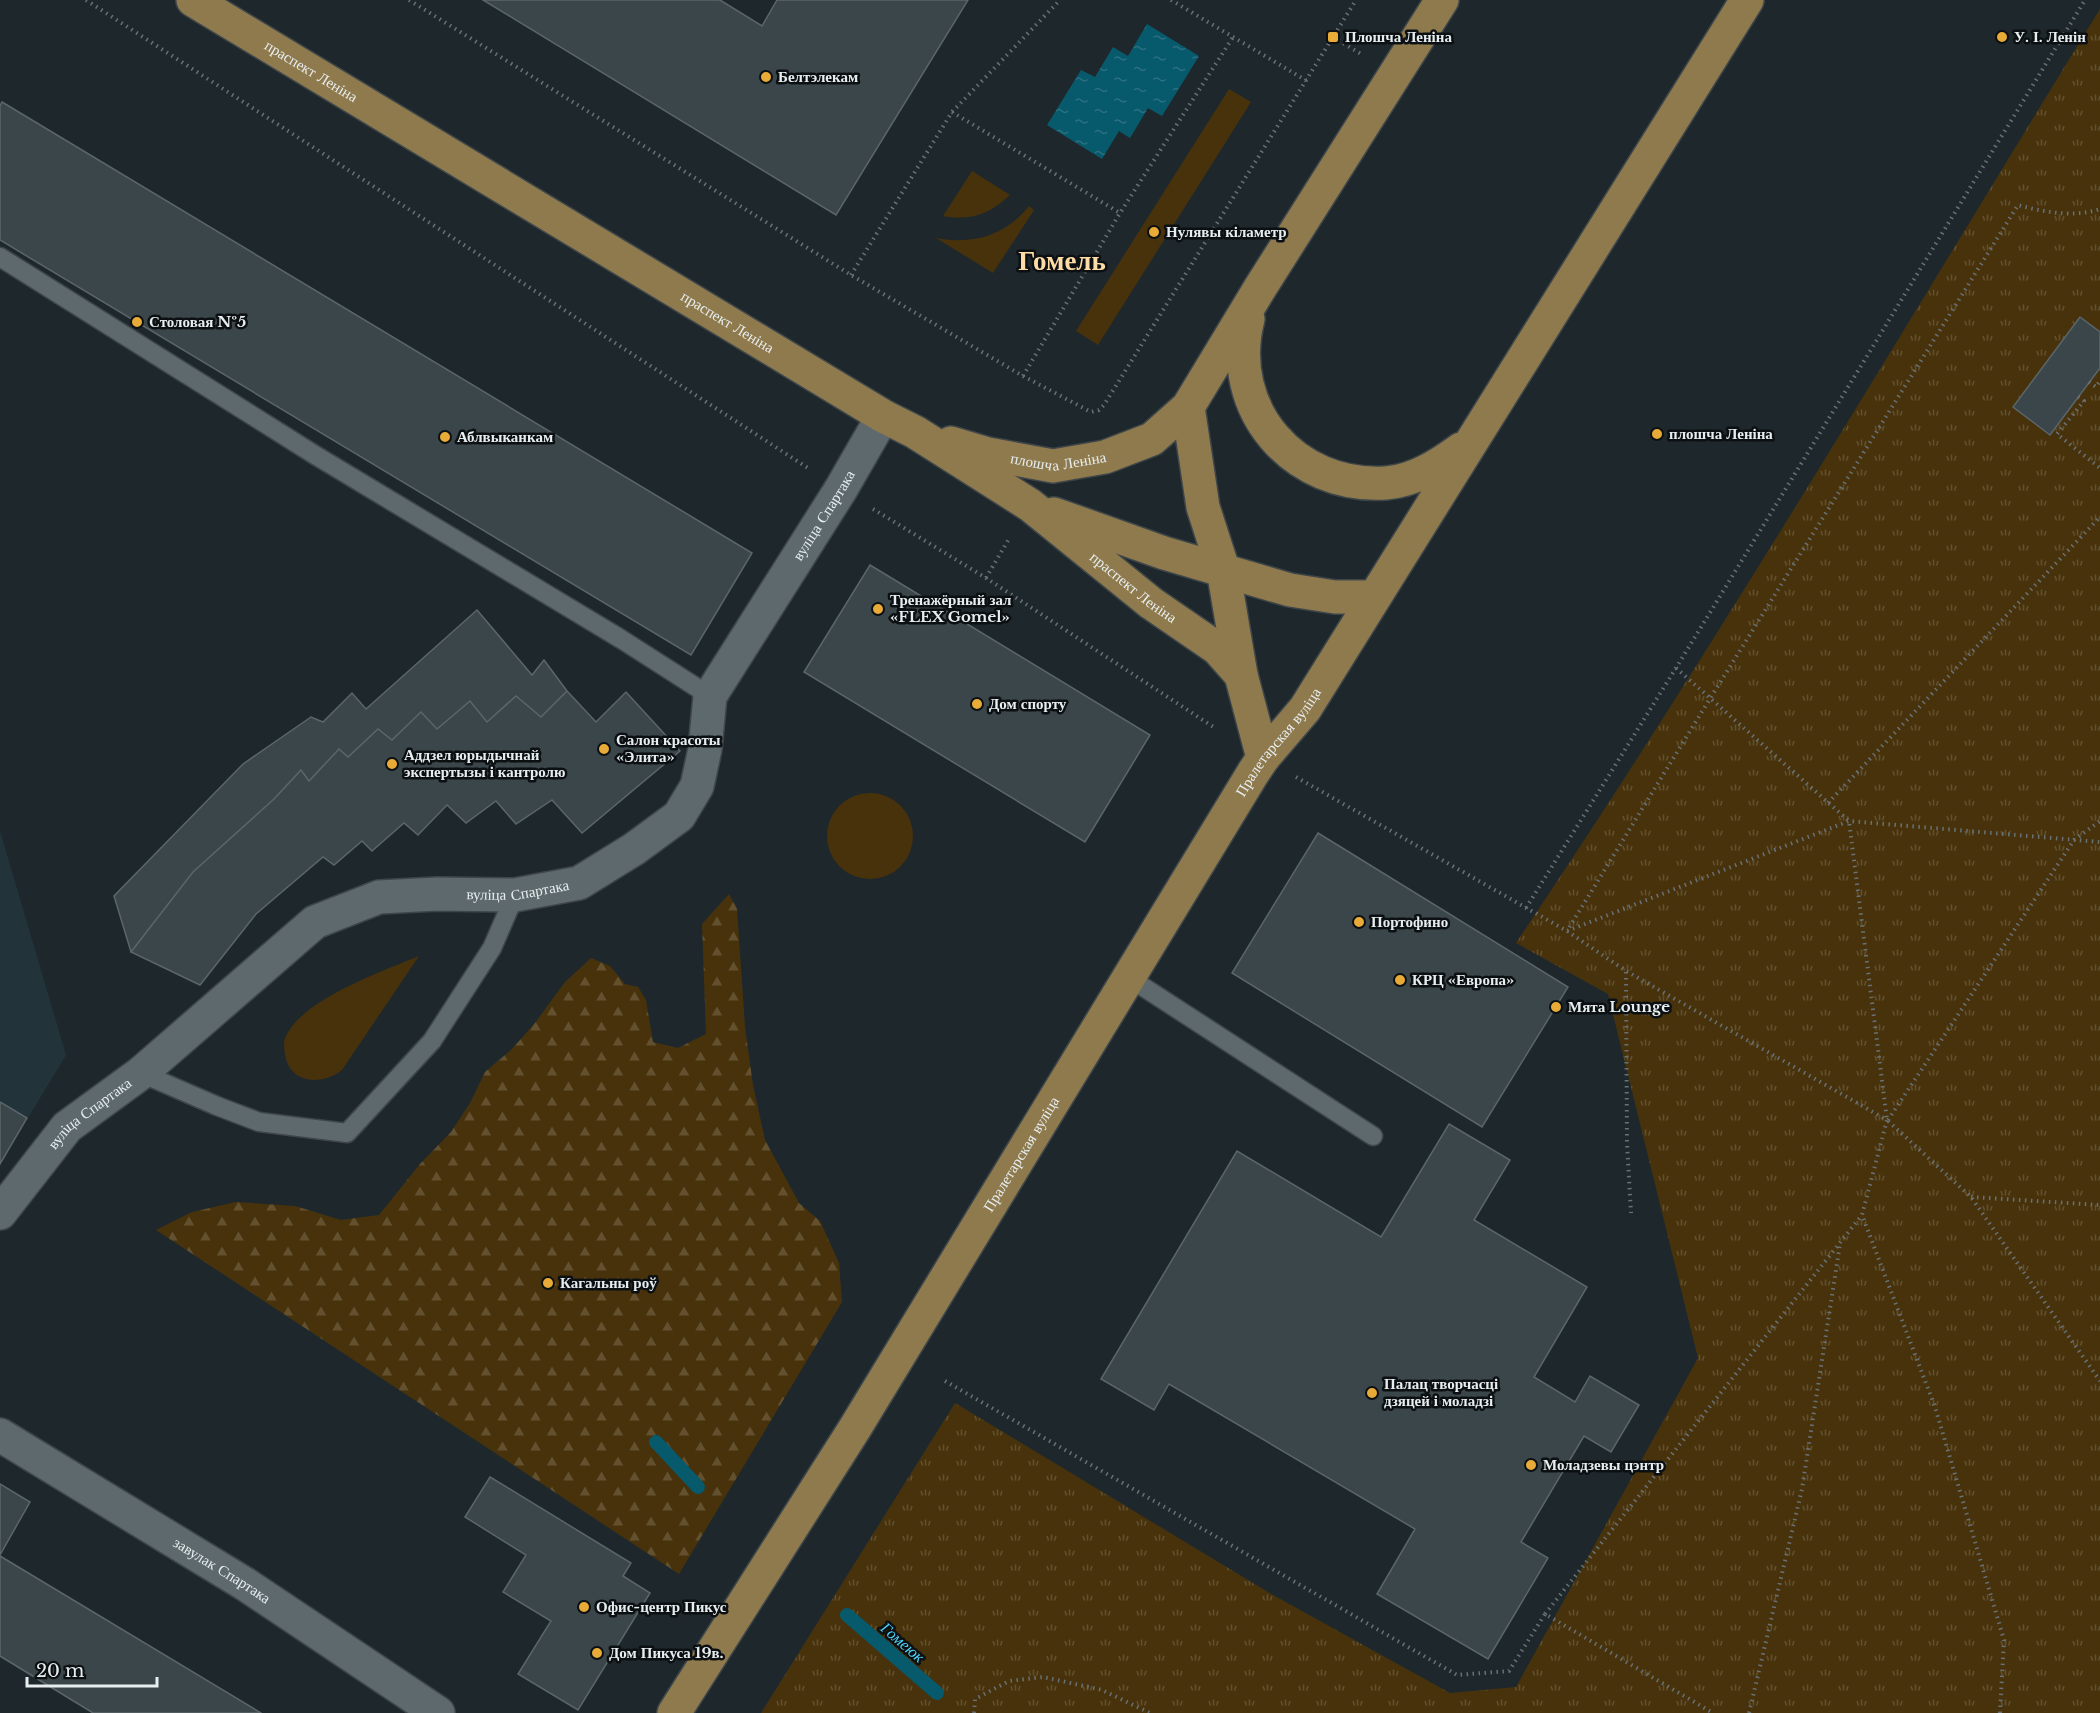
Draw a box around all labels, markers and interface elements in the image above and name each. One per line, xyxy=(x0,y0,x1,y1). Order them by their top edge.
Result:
place label: Плошча Леніна xyxy=(1345,27,1452,46)
place label: У. І. Ленін xyxy=(2014,27,2086,46)
marker: Плошча Леніна xyxy=(1326,30,1340,44)
marker: У. І. Ленін xyxy=(1995,30,2009,44)
street label: праспект Леніна xyxy=(261,36,362,106)
place label: Белтэлекам xyxy=(778,67,858,86)
marker: Белтэлекам xyxy=(759,70,773,84)
place label: Нулявы кіламетр xyxy=(1166,222,1287,241)
marker: Нулявы кіламетр xyxy=(1147,225,1161,239)
district label: Гомель xyxy=(1018,244,1106,277)
street label: праспект Леніна xyxy=(678,286,778,357)
place label: Столовая №5 xyxy=(149,312,246,331)
marker: Столовая №5 xyxy=(130,315,144,329)
place label: плошча Леніна xyxy=(1669,424,1773,443)
place label: Аблвыканкам xyxy=(457,427,553,446)
marker: плошча Леніна xyxy=(1650,427,1664,441)
marker: Аблвыканкам xyxy=(438,430,452,444)
street label: плошча Леніна xyxy=(1009,447,1108,475)
street label: вуліца Спартака xyxy=(788,466,859,564)
street label: праспект Леніна xyxy=(1086,547,1181,627)
place label: Тренажёрный зал «FLEX Gomel» xyxy=(890,590,1012,626)
marker: Тренажёрный зал «FLEX Gomel» xyxy=(871,602,885,616)
street label: Пралетарская вуліца xyxy=(1231,684,1325,800)
place label: Дом спорту xyxy=(989,694,1067,713)
marker: Дом спорту xyxy=(970,697,984,711)
place label: Салон красоты «Элита» xyxy=(616,730,721,766)
marker: Салон красоты «Элита» xyxy=(597,742,611,756)
place label: Аддзел юрыдычнай экспертызы і кантролю xyxy=(404,745,565,781)
marker: Аддзел юрыдычнай экспертызы і кантролю xyxy=(385,757,399,771)
street label: вуліца Спартака xyxy=(466,875,571,905)
place label: Портофино xyxy=(1371,912,1448,931)
marker: Портофино xyxy=(1352,915,1366,929)
place label: КРЦ «Европа» xyxy=(1412,970,1514,989)
marker: КРЦ «Европа» xyxy=(1393,973,1407,987)
place label: Мята Lounge xyxy=(1568,997,1670,1016)
marker: Мята Lounge xyxy=(1549,1000,1563,1014)
street label: вуліца Спартака xyxy=(43,1073,135,1153)
street label: Пралетарская вуліца xyxy=(979,1092,1063,1215)
place label: Кагальны роў xyxy=(560,1273,657,1292)
marker: Кагальны роў xyxy=(541,1276,555,1290)
place label: Палац творчасці дзяцей і моладзі xyxy=(1384,1374,1498,1410)
marker: Палац творчасці дзяцей і моладзі xyxy=(1365,1386,1379,1400)
place label: Моладзевы цэнтр xyxy=(1543,1455,1664,1474)
marker: Моладзевы цэнтр xyxy=(1524,1458,1538,1472)
street label: завулак Спартака xyxy=(170,1533,275,1608)
place label: Офис-центр Пикус xyxy=(596,1597,727,1616)
marker: Офис-центр Пикус xyxy=(577,1600,591,1614)
water label: Гомеюк xyxy=(876,1617,929,1667)
place label: Дом Пикуса 19в. xyxy=(609,1643,724,1662)
marker: Дом Пикуса 19в. xyxy=(590,1646,604,1660)
scale bar xyxy=(27,1650,158,1688)
text: 20 m xyxy=(36,1660,84,1682)

